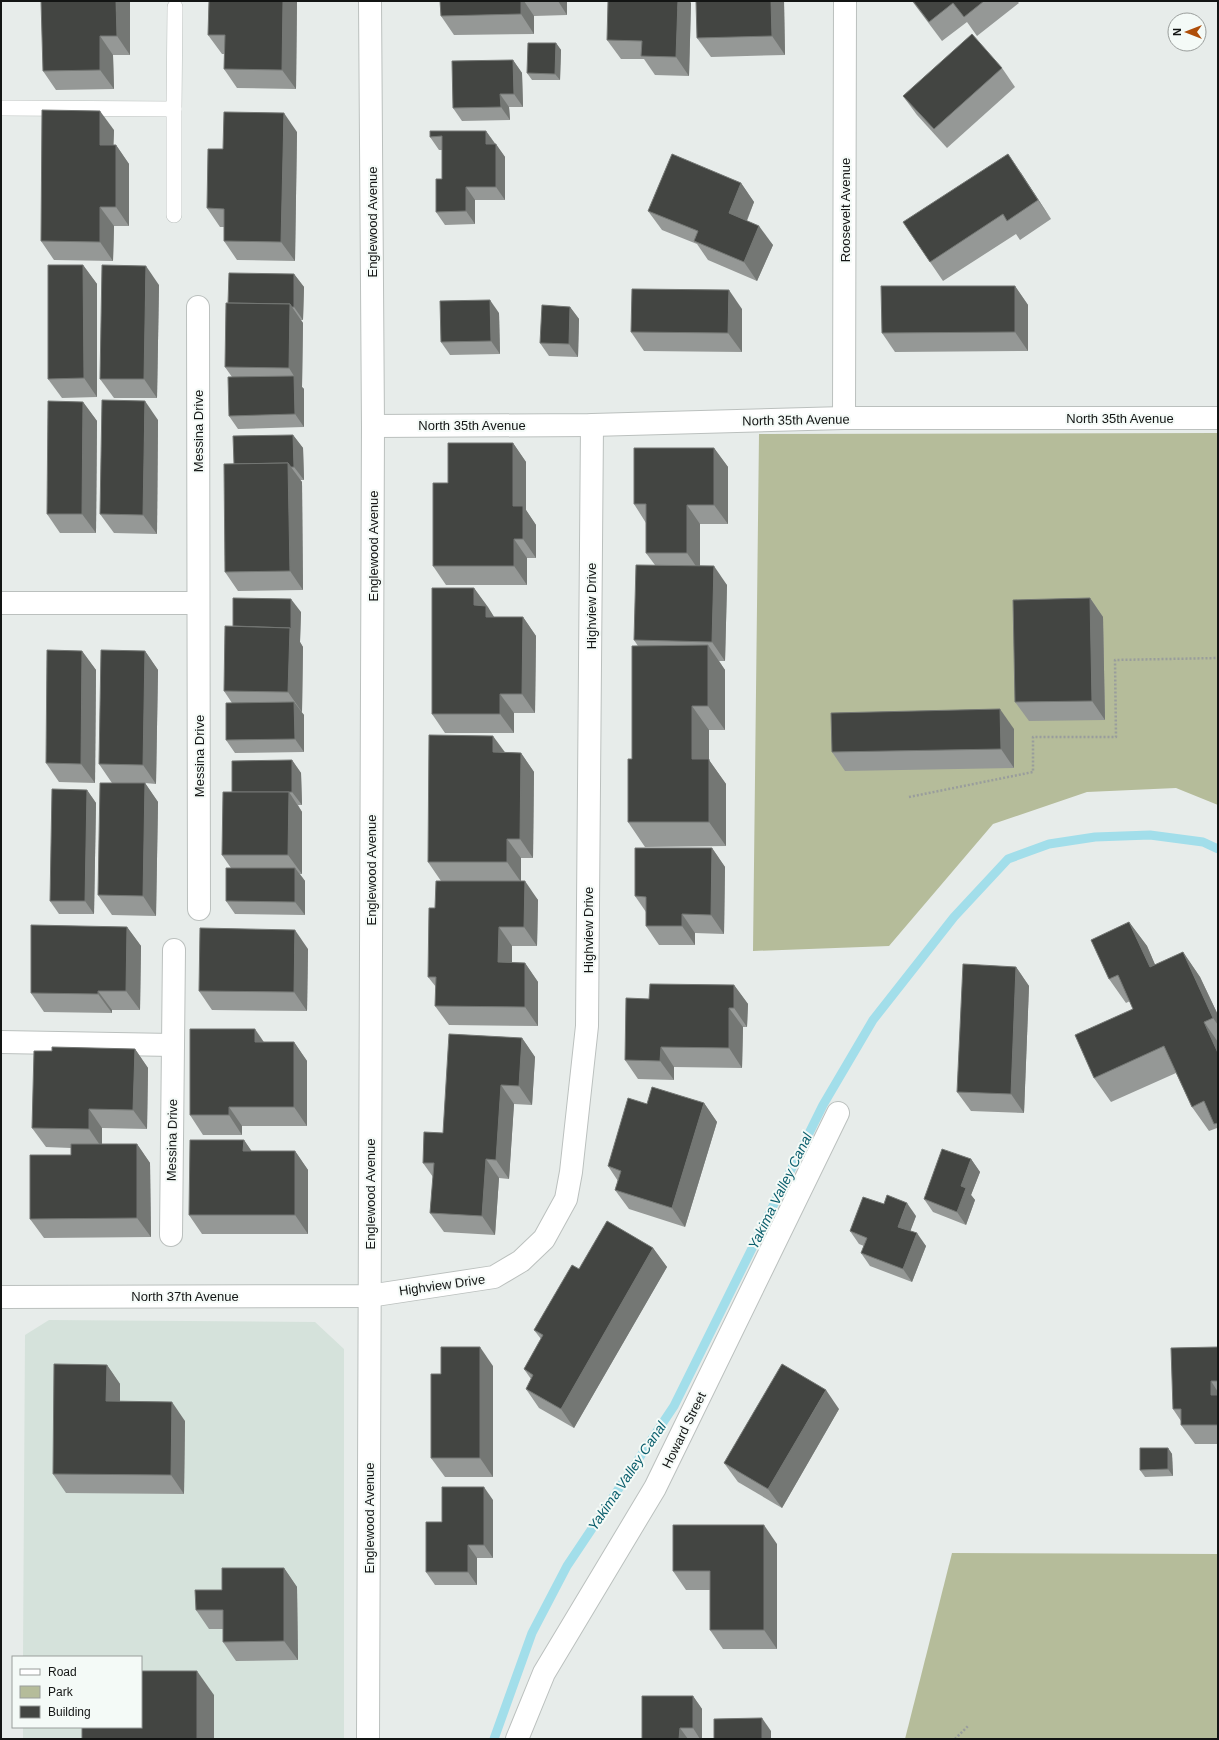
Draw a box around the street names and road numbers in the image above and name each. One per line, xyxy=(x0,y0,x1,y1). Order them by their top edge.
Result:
street label: Roosevelt Avenue xyxy=(838,158,853,262)
street label: Englewood Avenue xyxy=(365,166,380,278)
street label: Messina Drive xyxy=(191,390,206,472)
street label: North 35th Avenue xyxy=(1066,411,1174,426)
street label: North 35th Avenue xyxy=(742,412,850,428)
street label: North 35th Avenue xyxy=(418,418,526,433)
street label: Englewood Avenue xyxy=(366,490,381,602)
street label: Highview Drive xyxy=(584,563,599,649)
street label: Messina Drive xyxy=(192,715,207,797)
street label: Englewood Avenue xyxy=(364,814,379,926)
street label: Highview Drive xyxy=(581,887,596,973)
street label: Messina Drive xyxy=(164,1099,180,1181)
street label: Englewood Avenue xyxy=(363,1138,378,1250)
street label: Highview Drive xyxy=(398,1272,486,1298)
street label: North 37th Avenue xyxy=(131,1289,239,1304)
street label: Howard Street xyxy=(659,1389,709,1471)
street label: Englewood Avenue xyxy=(362,1462,377,1574)

